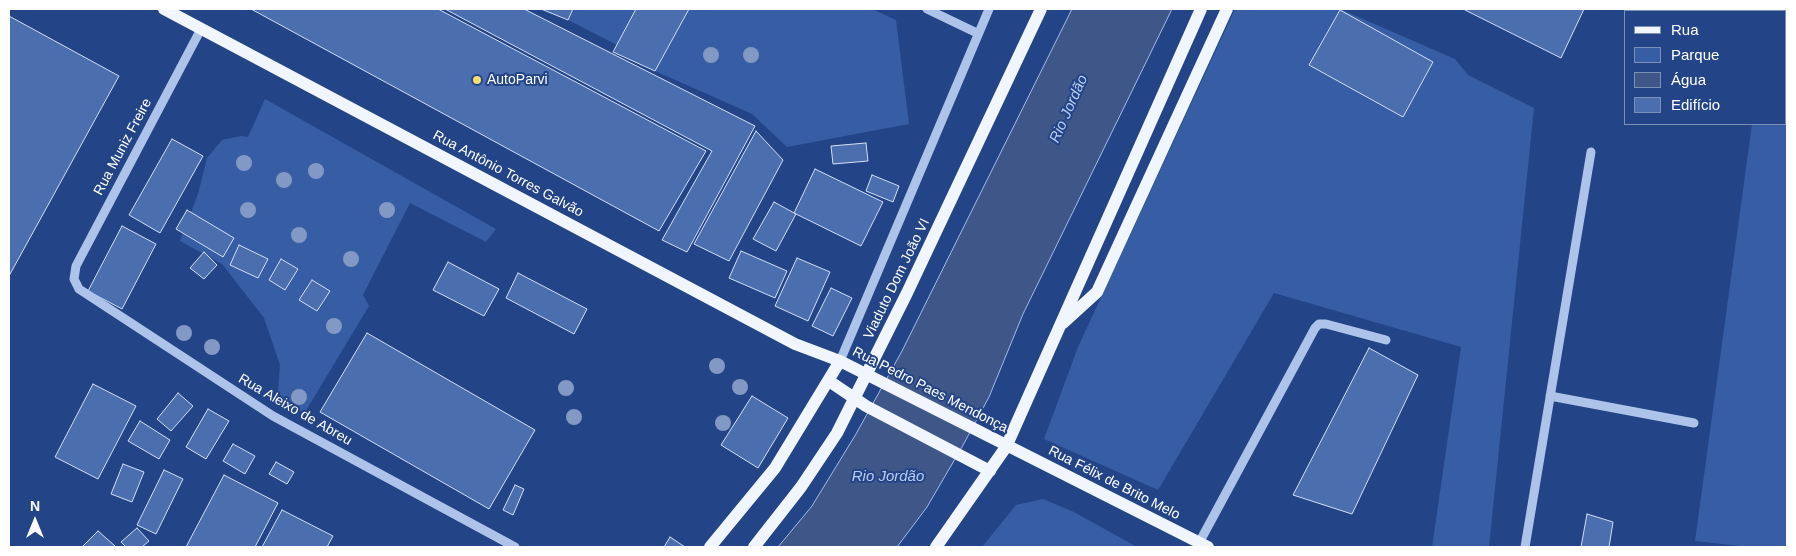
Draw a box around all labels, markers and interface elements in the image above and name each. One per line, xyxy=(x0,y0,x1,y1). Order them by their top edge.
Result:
legend xyxy=(1624,10,1786,125)
text: Rua xyxy=(1671,21,1699,38)
text: Parque xyxy=(1671,46,1719,63)
text: Água xyxy=(1671,71,1706,88)
place label: AutoParvi xyxy=(487,72,548,88)
water label: Rio Jordão xyxy=(1046,72,1092,146)
marker: AutoParvi xyxy=(471,74,483,86)
street label: Rua Muniz Freire xyxy=(90,96,156,198)
text: Edifício xyxy=(1671,96,1720,113)
street label: Rua Antônio Torres Galvão xyxy=(430,127,586,221)
street label: Viaduto Dom João VI xyxy=(861,216,933,342)
street label: Rua Pedro Paes Mendonça xyxy=(850,343,1010,437)
street label: Rua Aleixo de Abreu xyxy=(235,371,355,449)
street label: Rua Félix de Brito Melo xyxy=(1045,442,1183,524)
water label: Rio Jordão xyxy=(852,468,924,486)
north arrow xyxy=(10,496,60,546)
text: N xyxy=(30,498,40,514)

